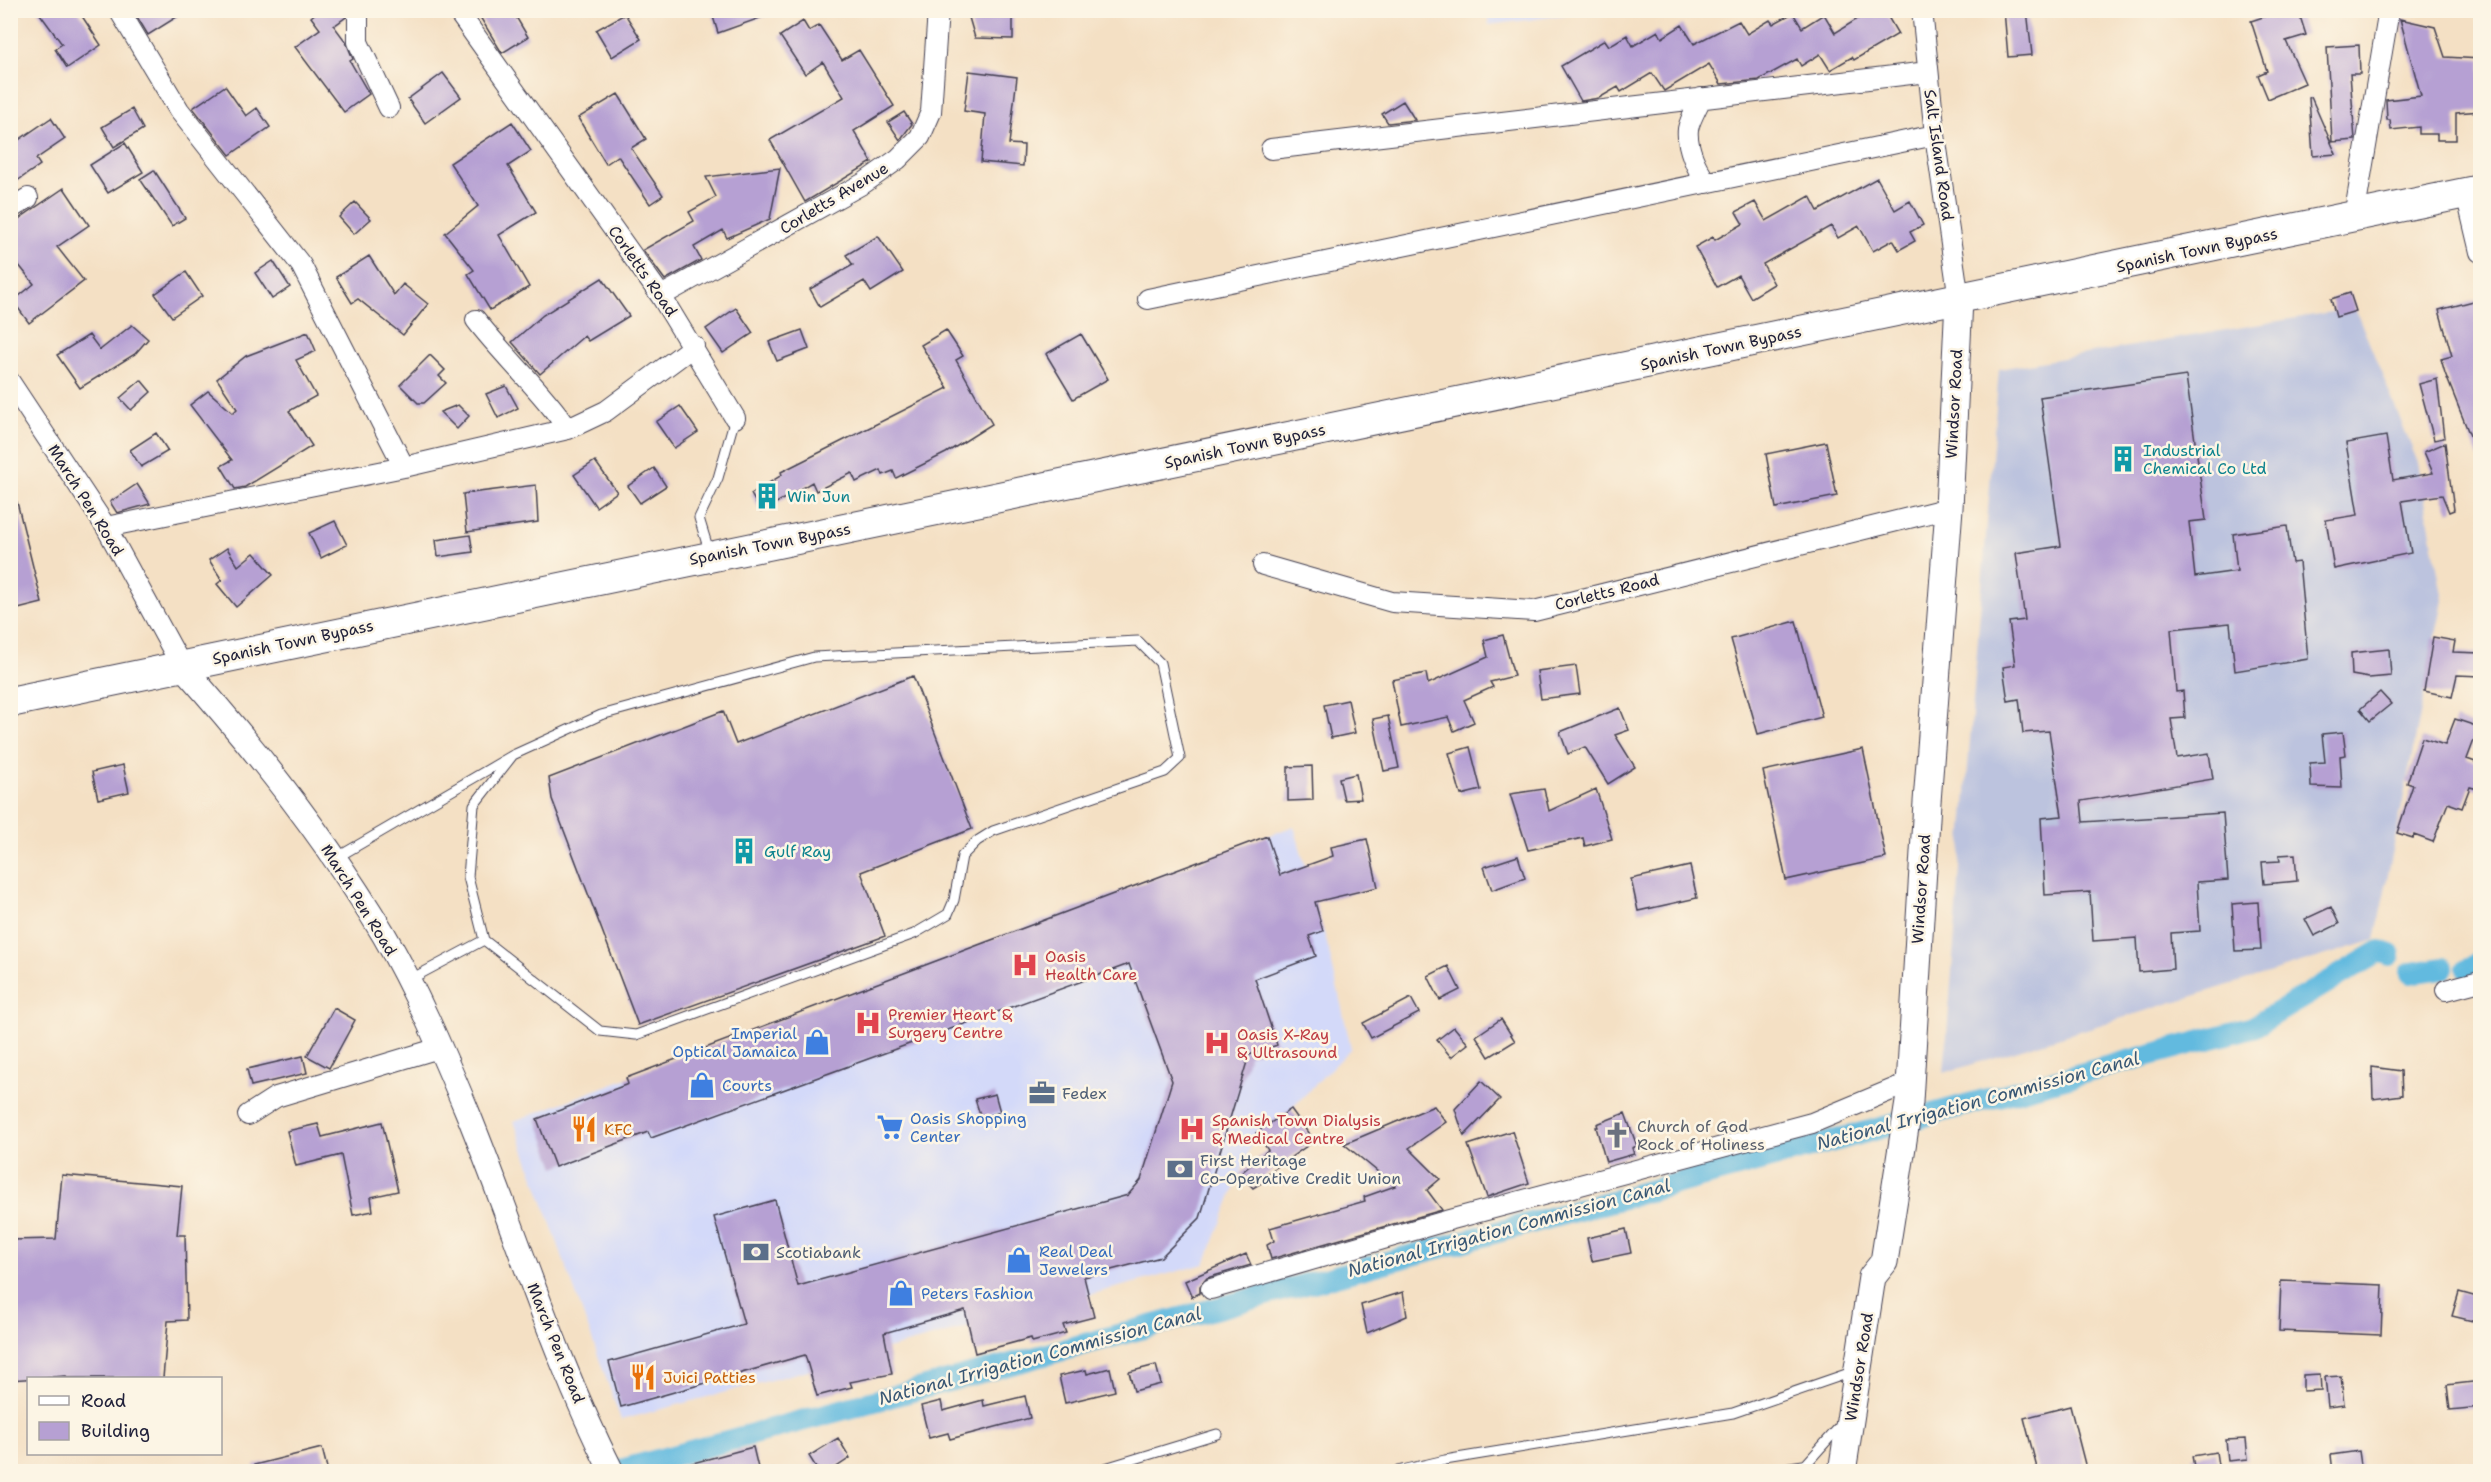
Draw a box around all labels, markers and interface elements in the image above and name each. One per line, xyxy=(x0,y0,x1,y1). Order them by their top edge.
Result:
street label: Salt Island Road xyxy=(1919,88,1959,222)
street label: Corletts Avenue xyxy=(776,157,892,239)
street label: Corletts Road xyxy=(604,221,682,321)
street label: Spanish Town Bypass xyxy=(2115,223,2280,277)
street label: Spanish Town Bypass xyxy=(1639,321,1804,375)
street label: Windsor Road xyxy=(1941,349,1967,459)
street label: Spanish Town Bypass xyxy=(1163,419,1328,473)
street label: March Pen Road xyxy=(43,440,129,560)
place label: Industrial Chemical Co Ltd xyxy=(2143,440,2267,479)
building icon: Industrial Chemical Co Ltd xyxy=(2108,444,2138,474)
building icon: Win Jun xyxy=(752,481,782,511)
place label: Win Jun xyxy=(787,486,850,507)
street label: Spanish Town Bypass xyxy=(687,518,853,570)
street label: Corletts Road xyxy=(1553,569,1661,615)
street label: Spanish Town Bypass xyxy=(211,615,376,669)
street label: Windsor Road xyxy=(1907,833,1935,945)
building icon: Gulf Ray xyxy=(729,836,759,866)
street label: March Pen Road xyxy=(316,840,402,960)
place label: Gulf Ray xyxy=(764,841,831,862)
place label: Oasis Health Care xyxy=(1045,946,1137,985)
hospital icon: Oasis Health Care xyxy=(1010,950,1040,980)
place label: Premier Heart & Surgery Centre xyxy=(888,1004,1013,1043)
hospital icon: Premier Heart & Surgery Centre xyxy=(853,1008,883,1038)
place label: Imperial Optical Jamaica xyxy=(673,1023,797,1062)
place label: Oasis X-Ray & Ultrasound xyxy=(1237,1024,1337,1063)
shop icon: Imperial Optical Jamaica xyxy=(802,1027,832,1057)
hospital icon: Oasis X-Ray & Ultrasound xyxy=(1202,1028,1232,1058)
water label: National Irrigation Commission Canal xyxy=(1814,1046,2142,1156)
shop icon: Courts xyxy=(687,1070,717,1100)
place label: Courts xyxy=(722,1075,772,1096)
office icon: Fedex xyxy=(1027,1078,1057,1108)
place label: Fedex xyxy=(1062,1083,1107,1104)
place label: Oasis Shopping Center xyxy=(910,1108,1027,1147)
place label: Spanish Town Dialysis & Medical Centre xyxy=(1212,1110,1381,1149)
supermarket icon: Oasis Shopping Center xyxy=(875,1112,905,1142)
restaurant icon: KFC xyxy=(569,1114,599,1144)
hospital icon: Spanish Town Dialysis & Medical Centre xyxy=(1177,1114,1207,1144)
place label: Church of God Rock of Holiness xyxy=(1637,1116,1765,1155)
place label: KFC xyxy=(604,1119,633,1140)
church icon: Church of God Rock of Holiness xyxy=(1602,1120,1632,1150)
place label: First Heritage Co-Operative Credit Union xyxy=(1200,1150,1401,1189)
bank icon: First Heritage Co-Operative Credit Union xyxy=(1165,1154,1195,1184)
water label: National Irrigation Commission Canal xyxy=(1345,1173,1673,1283)
bank icon: Scotiabank xyxy=(741,1237,771,1267)
place label: Real Deal Jewelers xyxy=(1039,1241,1113,1280)
place label: Scotiabank xyxy=(776,1242,861,1263)
shop icon: Real Deal Jewelers xyxy=(1004,1245,1034,1275)
shop icon: Peters Fashion xyxy=(886,1278,916,1308)
street label: March Pen Road xyxy=(522,1280,590,1406)
place label: Peters Fashion xyxy=(921,1283,1034,1304)
water label: National Irrigation Commission Canal xyxy=(876,1301,1204,1411)
street label: Windsor Road xyxy=(1840,1311,1878,1423)
restaurant icon: Juici Patties xyxy=(628,1362,658,1392)
place label: Juici Patties xyxy=(663,1367,756,1388)
legend xyxy=(27,1377,222,1455)
text: Road xyxy=(81,1389,126,1413)
text: Building xyxy=(81,1419,150,1443)

